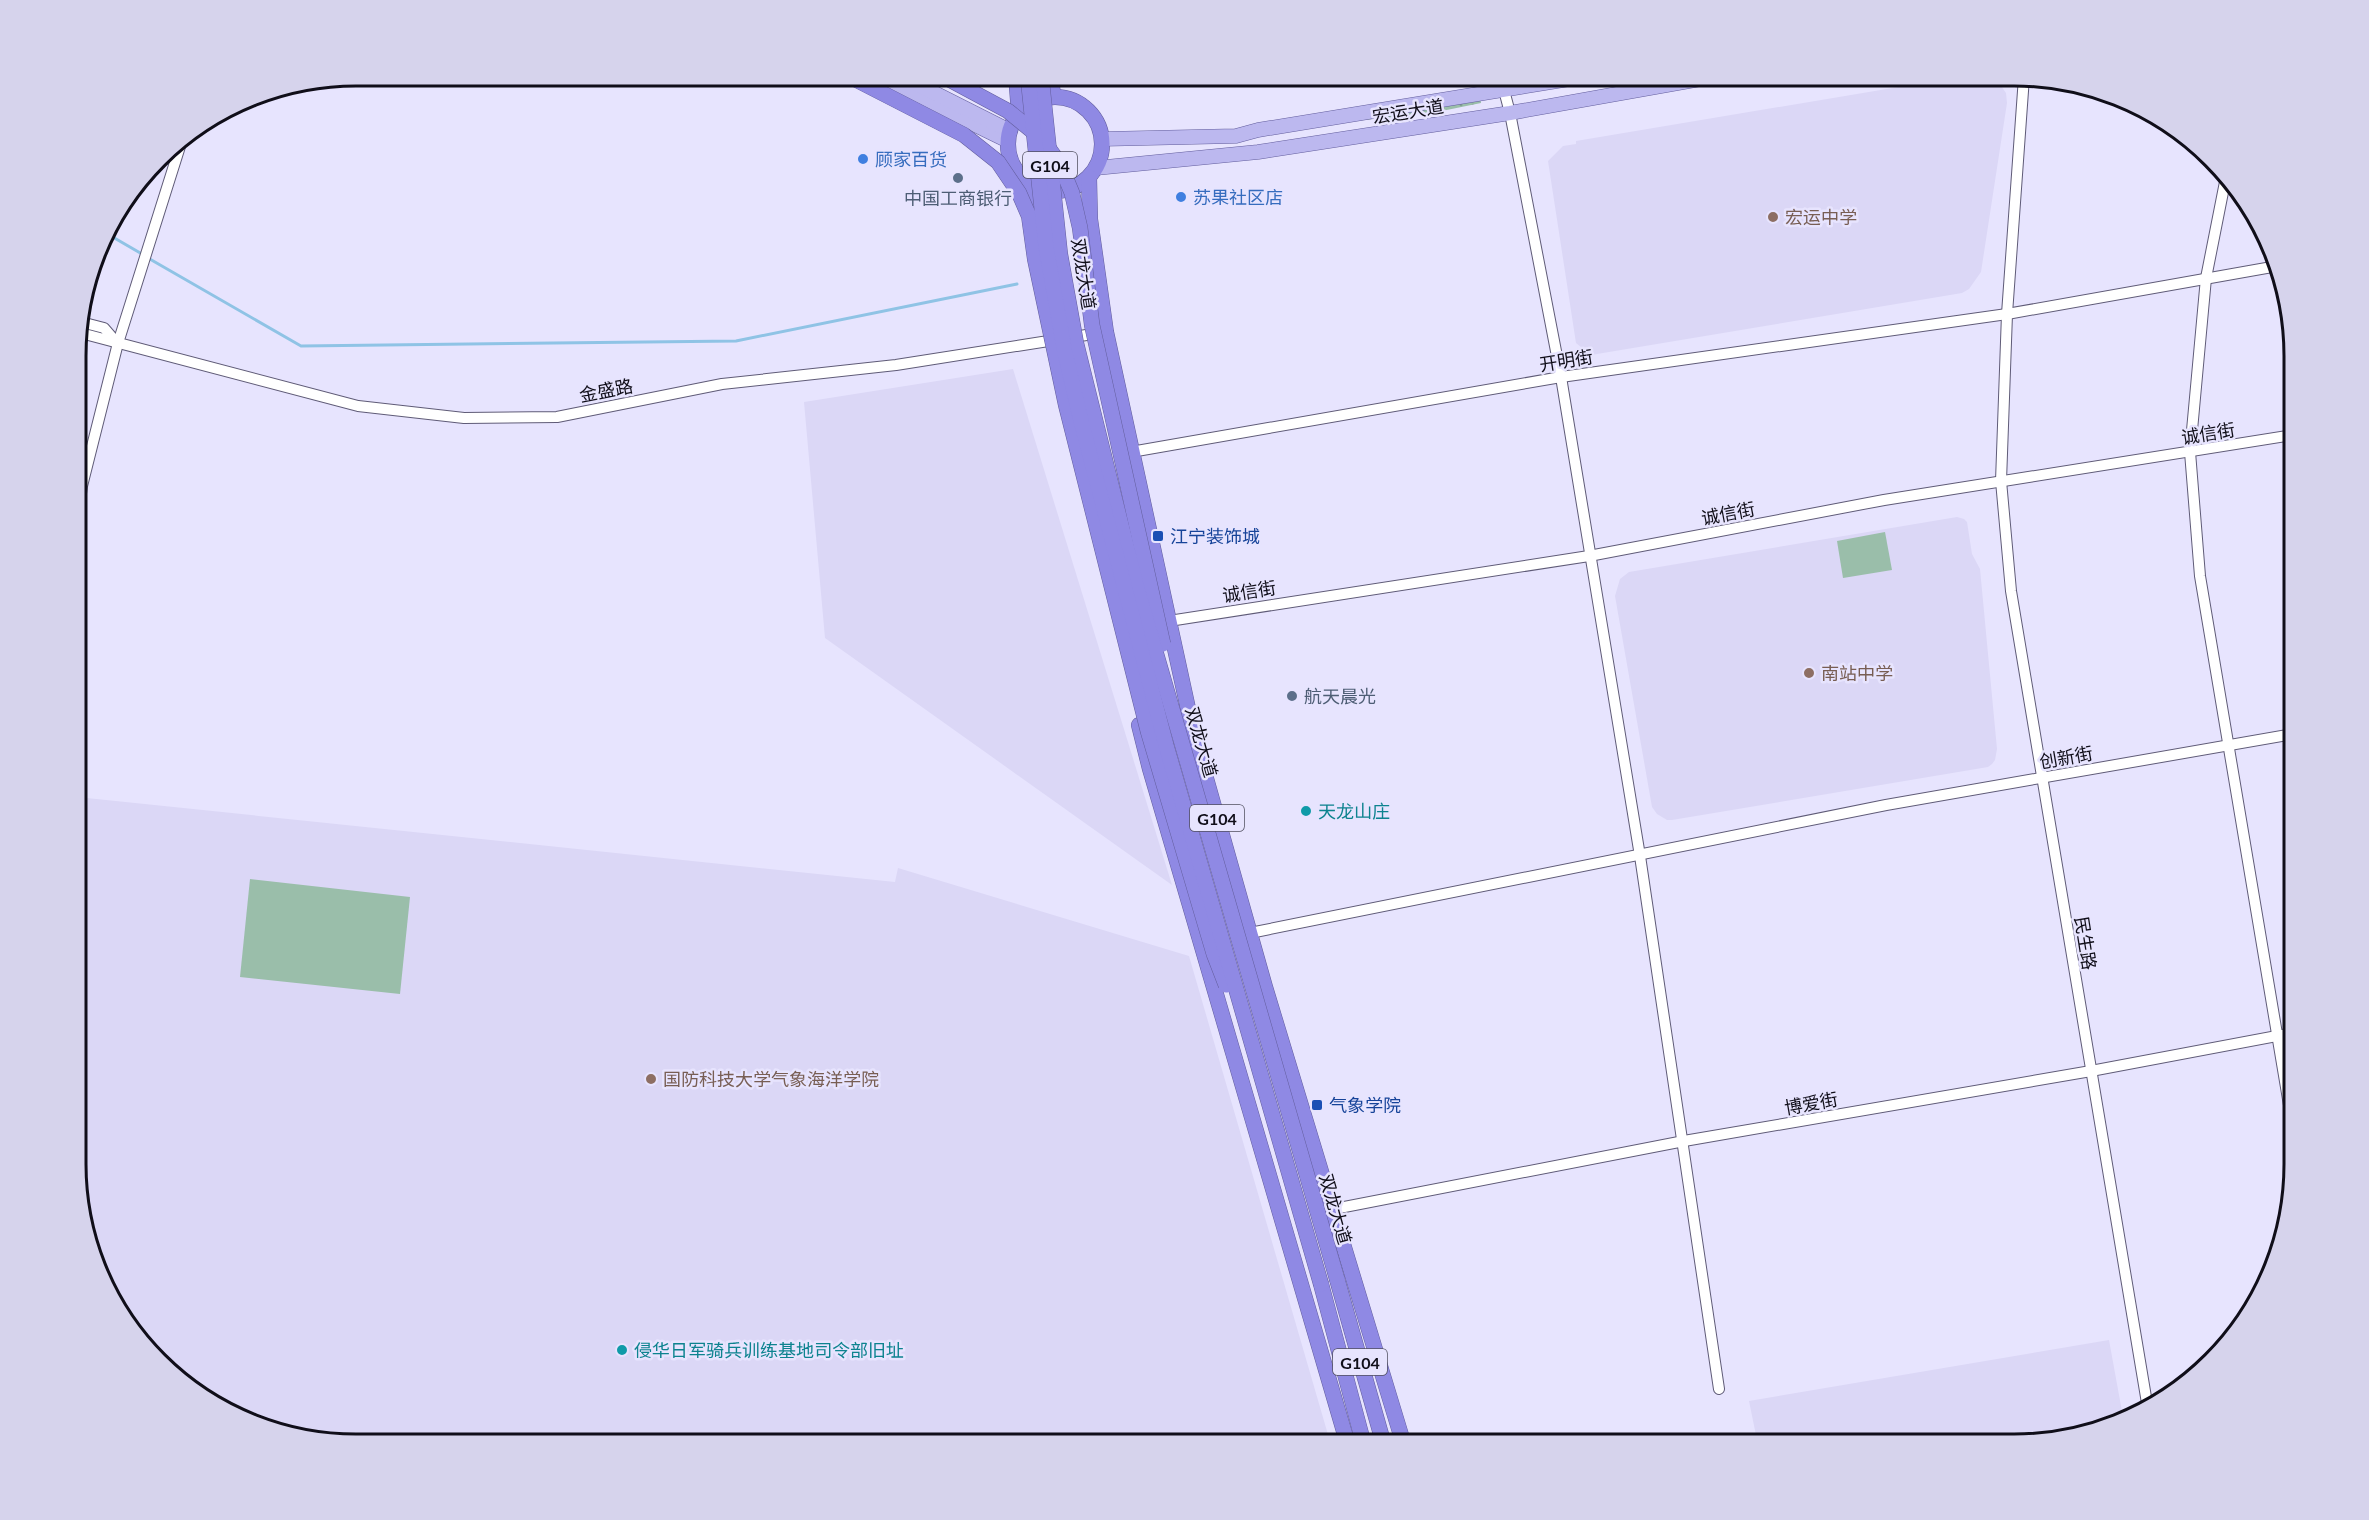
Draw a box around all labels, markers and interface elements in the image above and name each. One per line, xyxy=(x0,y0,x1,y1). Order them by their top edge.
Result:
street label: 宏运大道 xyxy=(1371,95,1445,127)
place label: 顾家百货 xyxy=(875,148,947,170)
marker: 顾家百货 xyxy=(856,152,870,166)
road number: G104 xyxy=(1023,152,1077,178)
marker: 中国工商银行 xyxy=(951,171,965,185)
place label: 苏果社区店 xyxy=(1193,186,1283,208)
place label: 中国工商银行 xyxy=(904,187,1012,209)
marker: 苏果社区店 xyxy=(1174,190,1188,204)
place label: 宏运中学 xyxy=(1785,206,1857,228)
marker: 宏运中学 xyxy=(1766,210,1780,224)
street label: 双龙大道 xyxy=(1068,237,1100,311)
street label: 开明街 xyxy=(1538,345,1594,375)
street label: 金盛路 xyxy=(577,374,635,406)
street label: 诚信街 xyxy=(2180,418,2236,448)
street label: 诚信街 xyxy=(1699,497,1757,529)
place label: 江宁装饰城 xyxy=(1170,525,1260,547)
marker: 江宁装饰城 xyxy=(1151,529,1165,543)
street label: 诚信街 xyxy=(1221,576,1277,606)
place label: 南站中学 xyxy=(1821,662,1893,684)
marker: 南站中学 xyxy=(1802,666,1816,680)
place label: 航天晨光 xyxy=(1304,685,1376,707)
marker: 航天晨光 xyxy=(1285,689,1299,703)
street label: 双龙大道 xyxy=(1182,704,1222,780)
street label: 创新街 xyxy=(2038,741,2094,773)
place label: 天龙山庄 xyxy=(1318,800,1390,822)
marker: 天龙山庄 xyxy=(1299,804,1313,818)
road number: G104 xyxy=(1190,805,1244,831)
street label: 民生路 xyxy=(2071,915,2101,971)
place label: 国防科技大学气象海洋学院 xyxy=(663,1068,879,1090)
marker: 国防科技大学气象海洋学院 xyxy=(644,1072,658,1086)
street label: 博爱街 xyxy=(1783,1087,1839,1119)
place label: 气象学院 xyxy=(1329,1094,1401,1116)
marker: 气象学院 xyxy=(1310,1098,1324,1112)
street label: 双龙大道 xyxy=(1316,1171,1356,1247)
place label: 侵华日军骑兵训练基地司令部旧址 xyxy=(634,1339,904,1361)
marker: 侵华日军骑兵训练基地司令部旧址 xyxy=(615,1343,629,1357)
road number: G104 xyxy=(1333,1349,1387,1375)

